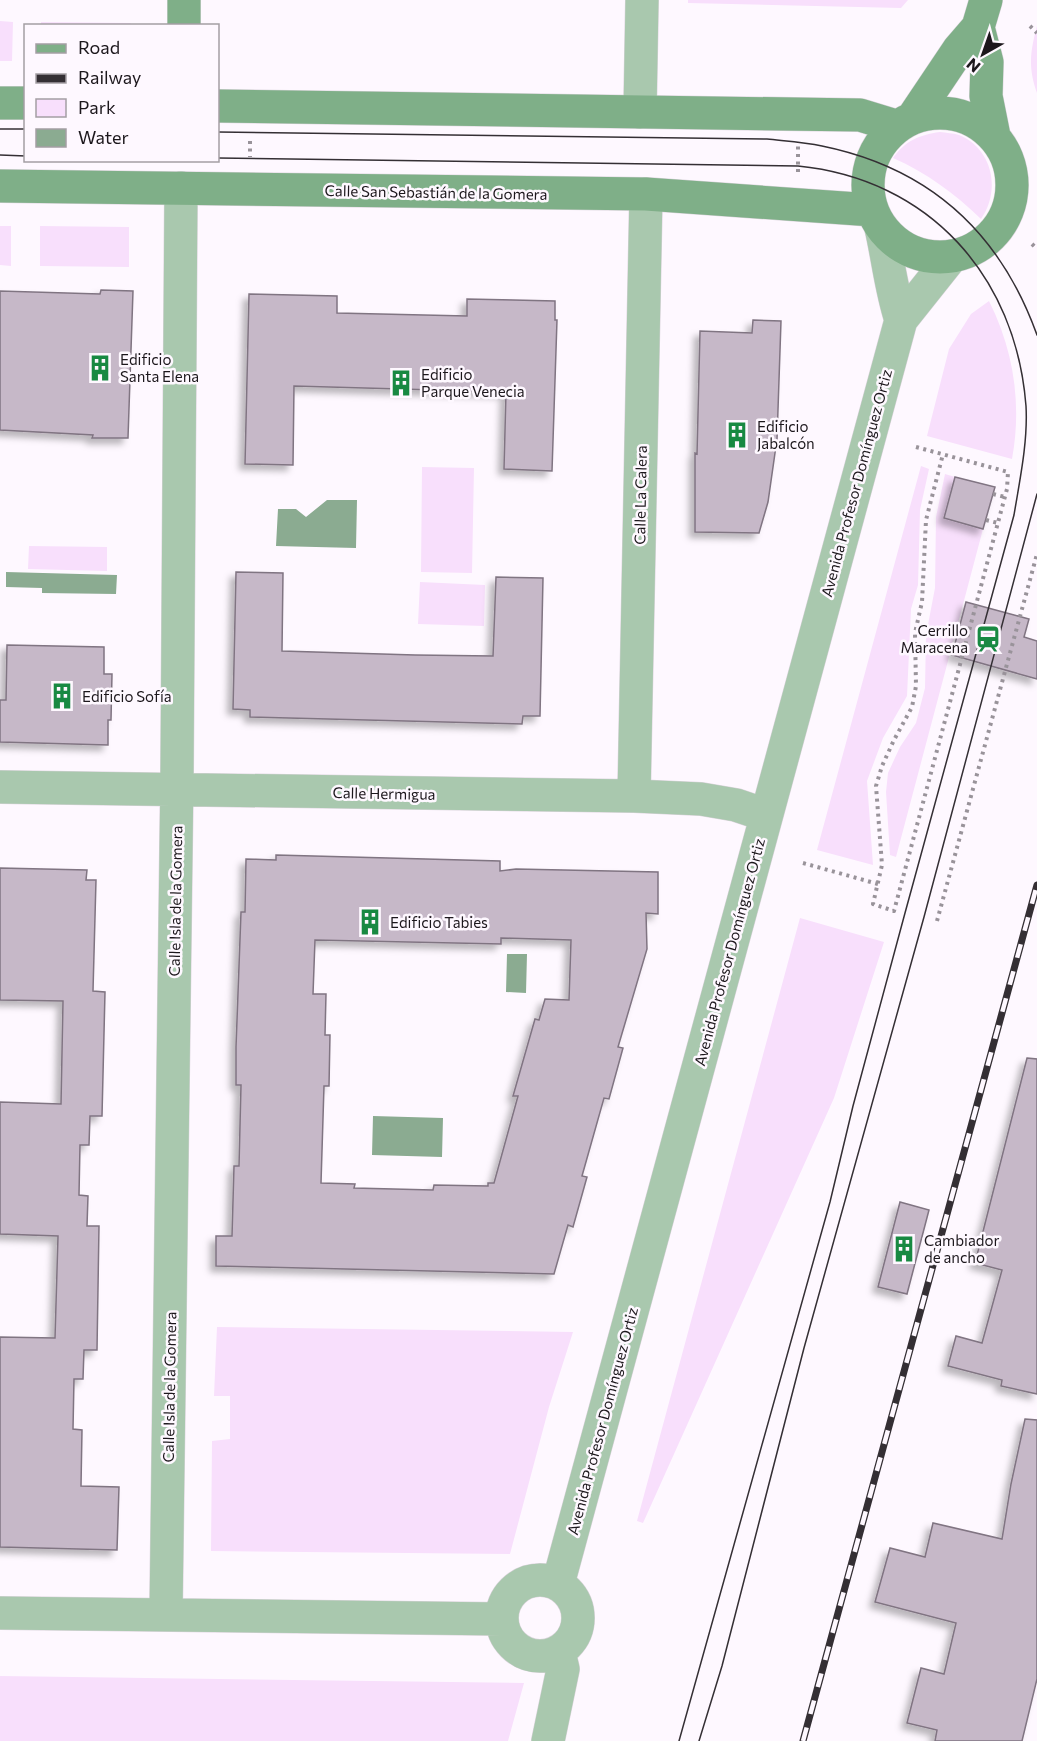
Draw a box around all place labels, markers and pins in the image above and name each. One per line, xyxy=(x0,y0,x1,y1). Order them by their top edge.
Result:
place label: Edificio Santa Elena xyxy=(120,350,199,385)
building icon: Edificio Santa Elena xyxy=(85,353,115,383)
place label: Edificio Parque Venecia xyxy=(421,365,525,400)
building icon: Edificio Parque Venecia xyxy=(386,368,416,398)
place label: Edificio Jabalcón xyxy=(757,417,815,452)
building icon: Edificio Jabalcón xyxy=(722,420,752,450)
place label: Cerrillo Maracena xyxy=(900,621,968,656)
station icon: Cerrillo Maracena xyxy=(973,624,1003,654)
building icon: Edificio Sofía xyxy=(47,681,77,711)
place label: Edificio Sofía xyxy=(82,687,172,705)
building icon: Edificio Tabies xyxy=(355,907,385,937)
place label: Edificio Tabies xyxy=(390,913,488,931)
place label: Cambiador de ancho xyxy=(924,1231,999,1266)
building icon: Cambiador de ancho xyxy=(889,1234,919,1264)

